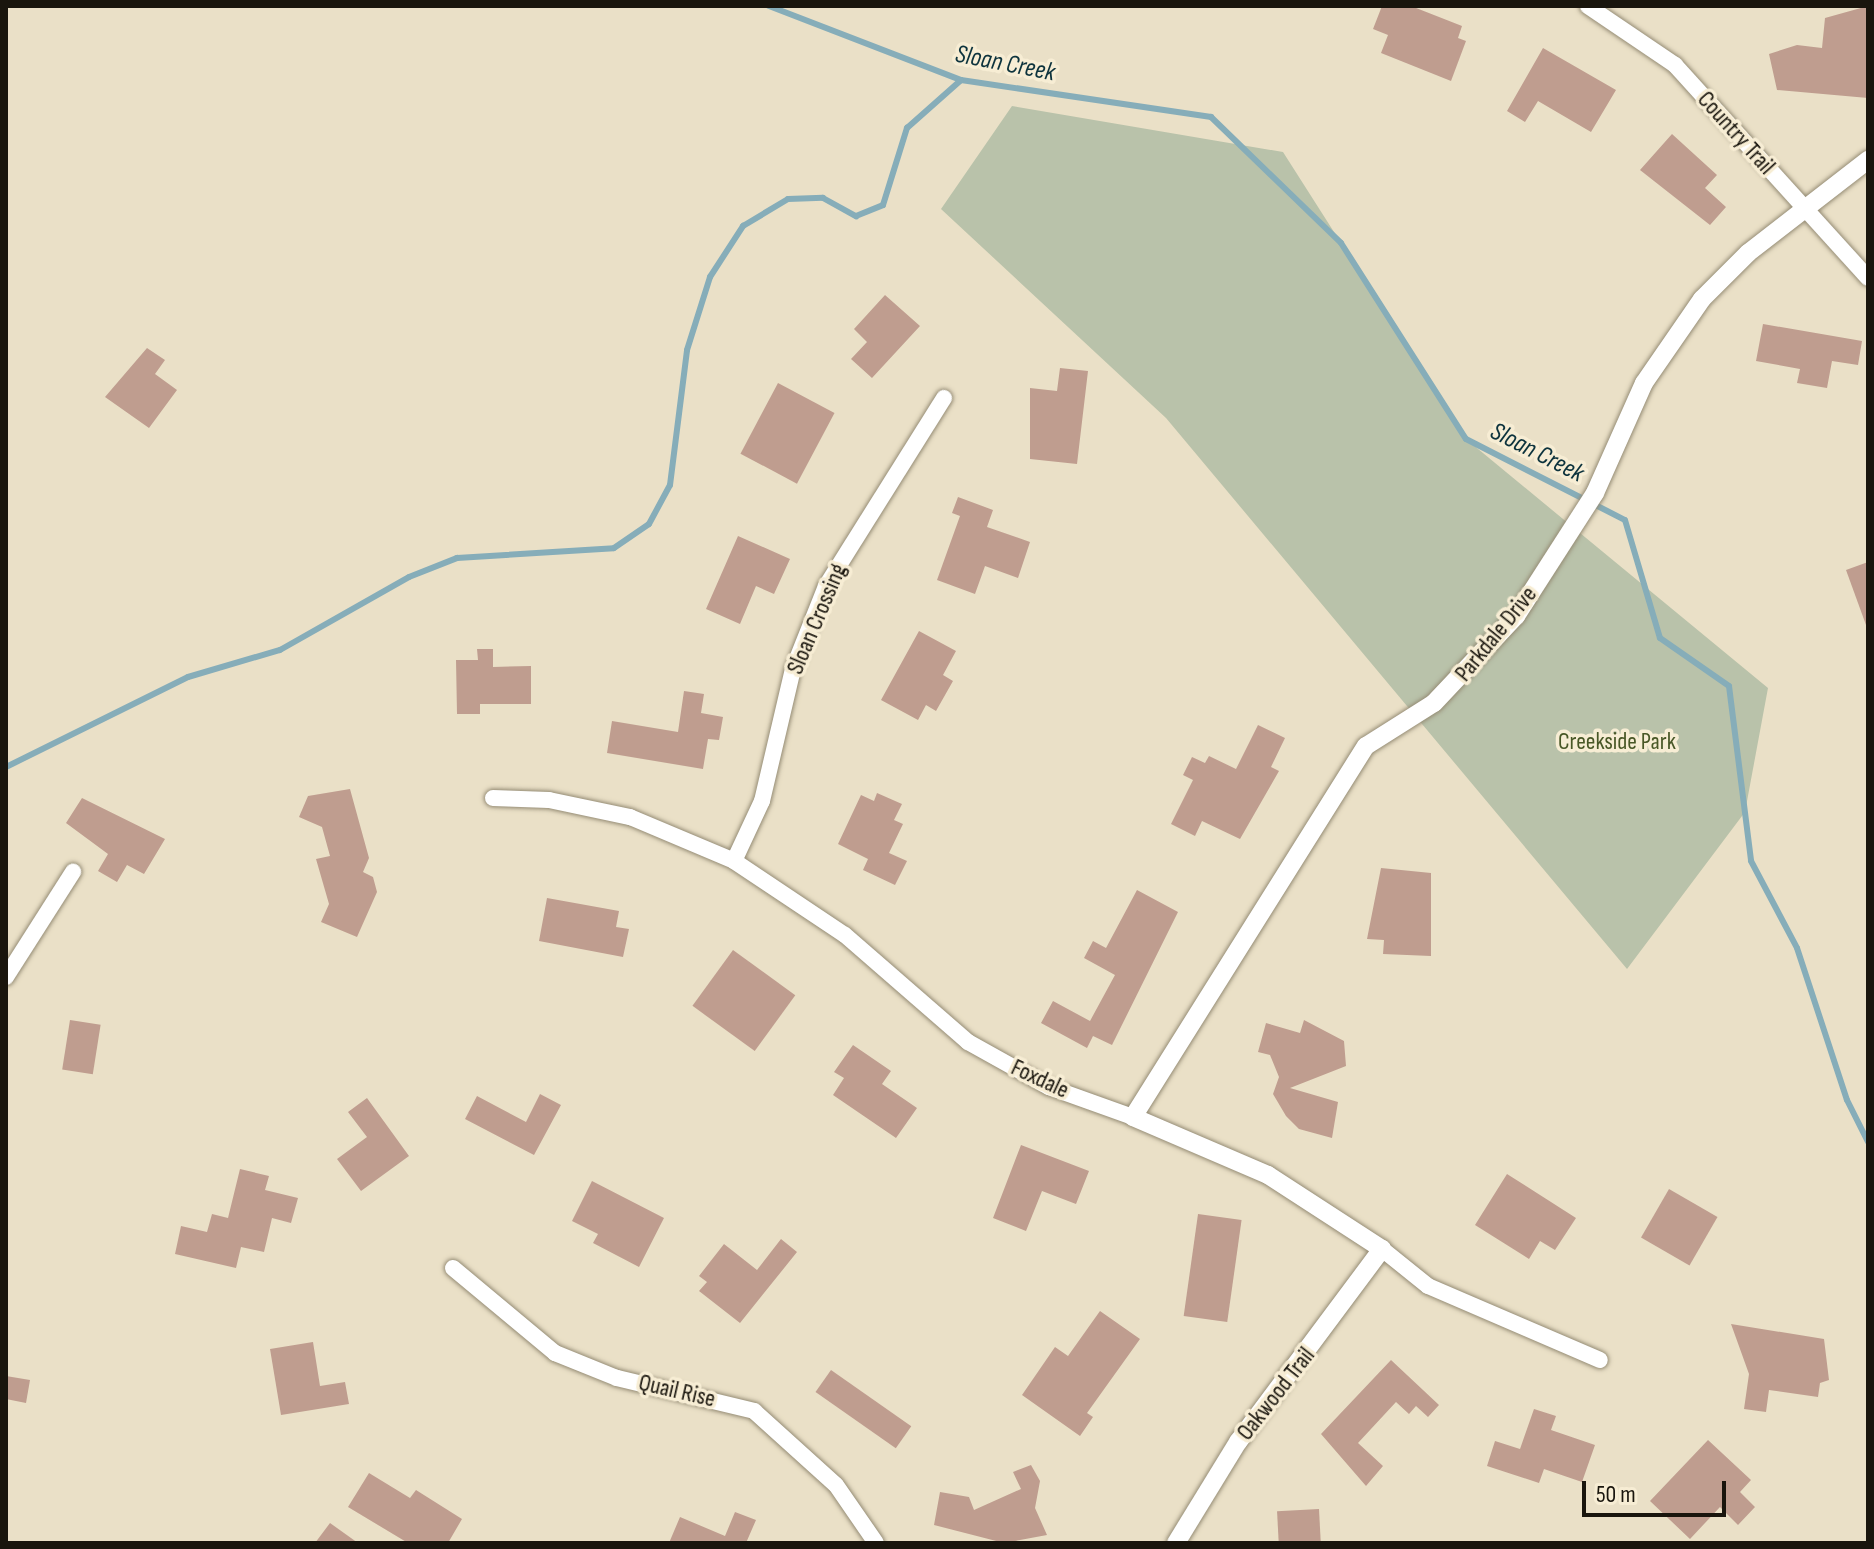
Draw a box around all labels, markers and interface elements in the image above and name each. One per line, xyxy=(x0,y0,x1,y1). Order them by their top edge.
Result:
water label: Sloan Creek xyxy=(953,39,1057,89)
street label: Country Trail xyxy=(1691,85,1781,181)
water label: Sloan Creek xyxy=(1485,416,1589,490)
street label: Sloan Crossing xyxy=(781,559,853,679)
street label: Parkdale Drive xyxy=(1449,581,1543,687)
park label: Creekside Park xyxy=(1558,728,1676,756)
street label: Foxdale xyxy=(1007,1053,1073,1105)
street label: Oakwood Trail xyxy=(1231,1342,1321,1446)
street label: Quail Rise xyxy=(636,1368,718,1414)
scale bar xyxy=(1586,1465,1730,1515)
text: 50 m xyxy=(1596,1480,1636,1509)

